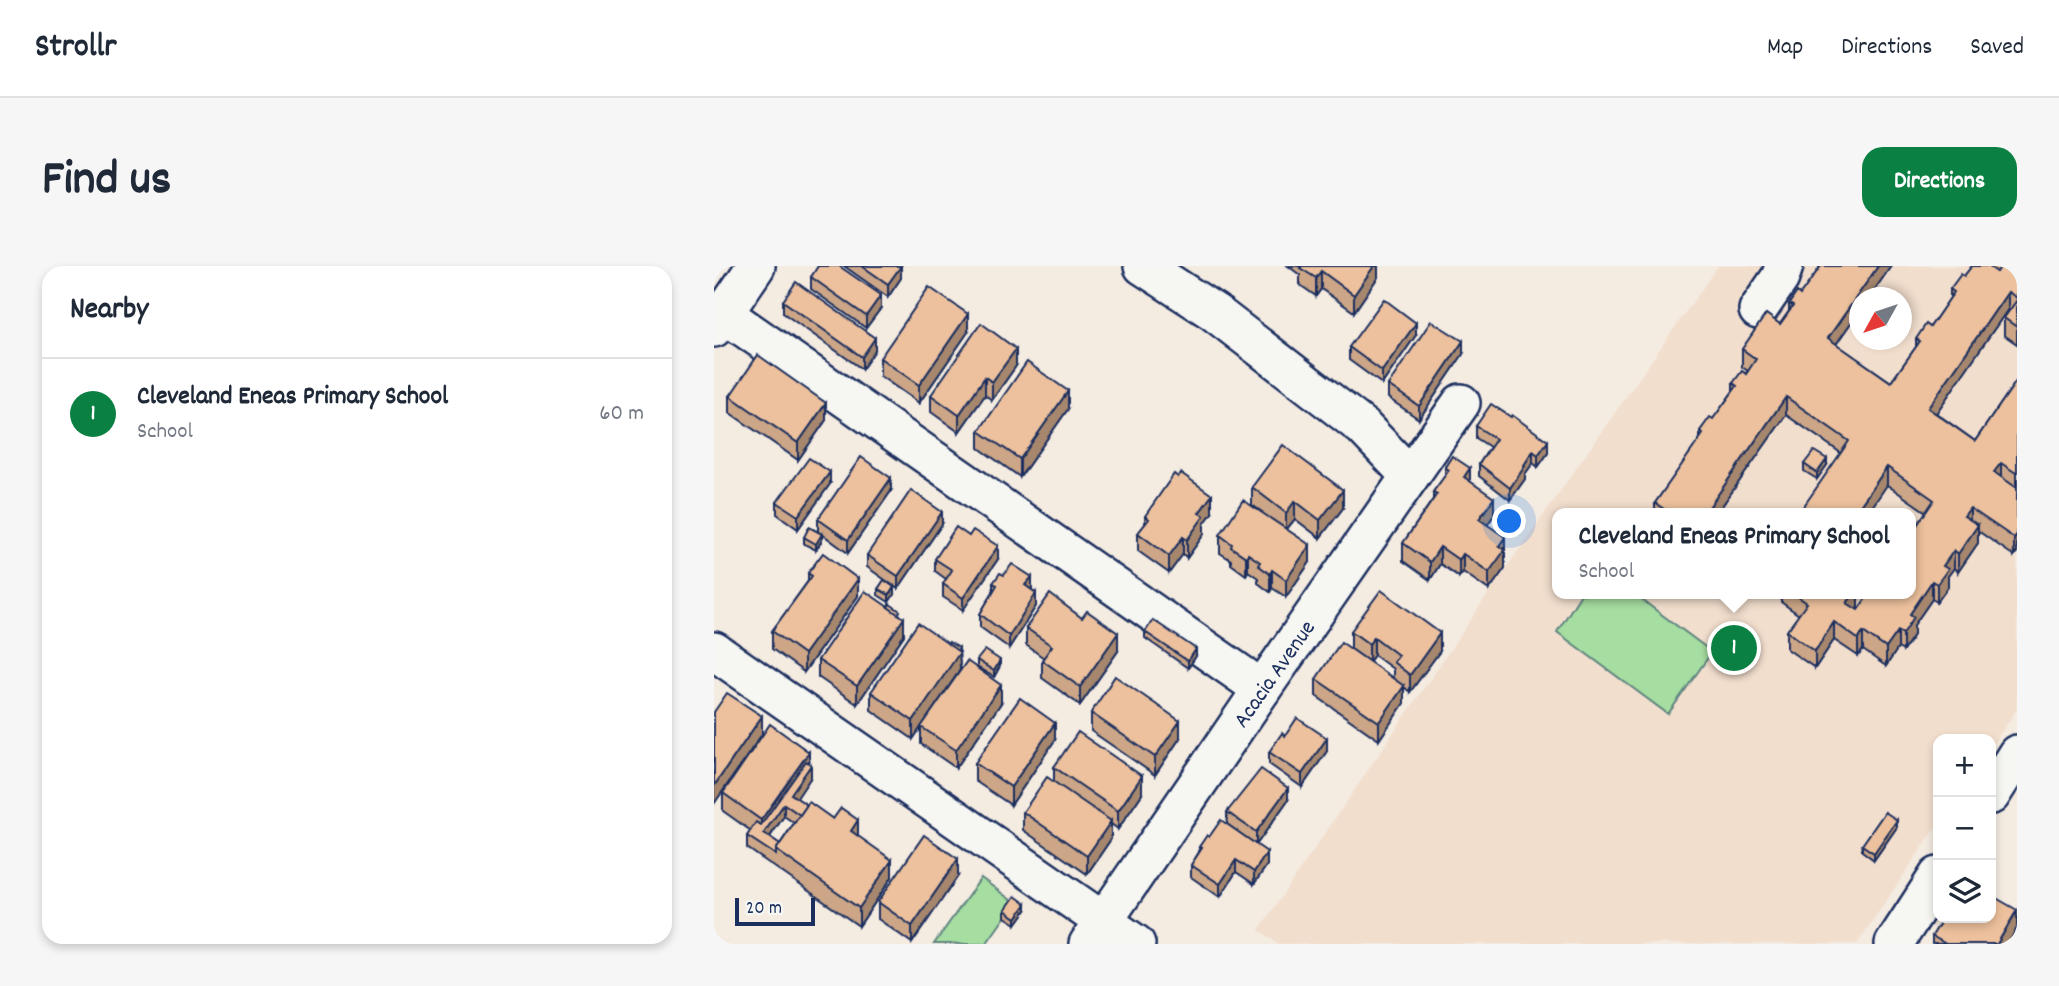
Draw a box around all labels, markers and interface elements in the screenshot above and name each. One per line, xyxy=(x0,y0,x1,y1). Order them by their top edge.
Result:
text: Strollr xyxy=(35,25,117,72)
text: Map xyxy=(1767,31,1803,65)
text: Directions xyxy=(1841,31,1932,65)
text: Saved xyxy=(1970,31,2024,65)
text: Find us xyxy=(42,147,171,217)
button: Directions xyxy=(1862,147,2017,217)
north arrow xyxy=(1849,287,1912,350)
text: Nearby xyxy=(70,290,148,333)
text: Cleveland Eneas Primary School xyxy=(137,379,448,416)
text: 1 xyxy=(90,398,96,431)
text: 60 m xyxy=(599,398,644,431)
text: School xyxy=(137,416,193,449)
your location xyxy=(1492,504,1526,538)
popup xyxy=(1552,508,1916,599)
text: Cleveland Eneas Primary School xyxy=(1578,519,1890,556)
text: School xyxy=(1578,556,1634,589)
street label: Acacia Avenue xyxy=(1226,614,1325,736)
pin: 1 xyxy=(1711,622,1757,674)
map controls xyxy=(1933,734,1996,923)
button: + xyxy=(1933,734,1996,797)
button: − xyxy=(1933,797,1996,860)
button: layers xyxy=(1933,860,1996,923)
scale bar xyxy=(735,895,816,927)
text: 20 m xyxy=(746,896,782,923)

